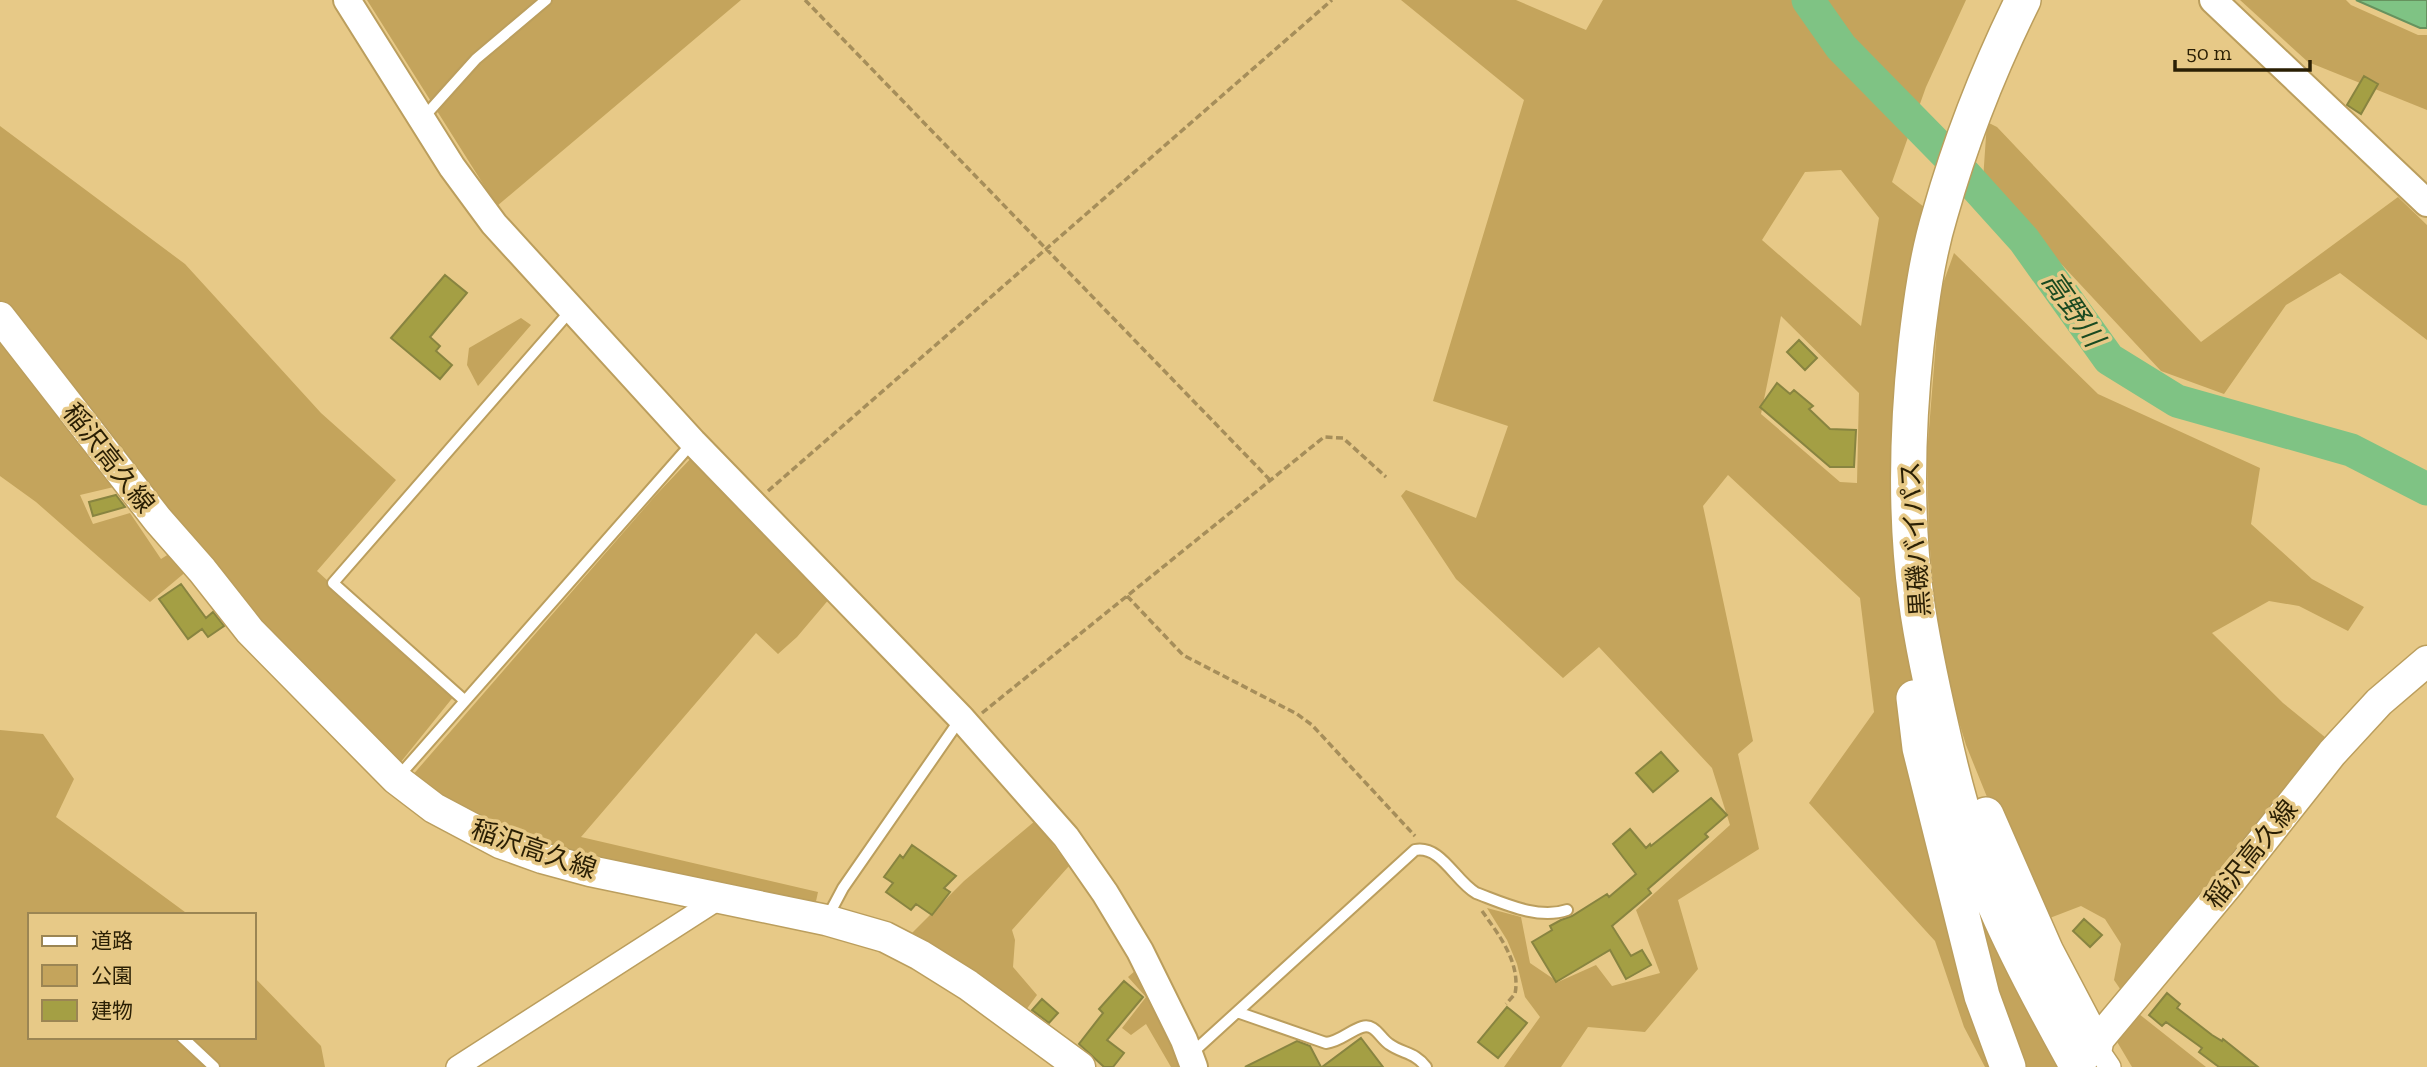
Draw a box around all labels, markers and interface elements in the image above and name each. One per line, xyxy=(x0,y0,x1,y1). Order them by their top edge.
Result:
scale bar xyxy=(2175,28,2310,72)
text: 50 m xyxy=(2186,40,2232,65)
water label: 高野川 xyxy=(2035,265,2112,355)
street label: 稲沢高久線 xyxy=(56,397,162,519)
street label: 黒磯バイパス xyxy=(1894,460,1936,618)
street label: 稲沢高久線 xyxy=(2198,793,2304,915)
street label: 稲沢高久線 xyxy=(467,813,601,885)
legend xyxy=(28,913,256,1039)
text: 道路 xyxy=(91,928,133,953)
text: 公園 xyxy=(91,963,133,988)
text: 建物 xyxy=(91,998,133,1023)

